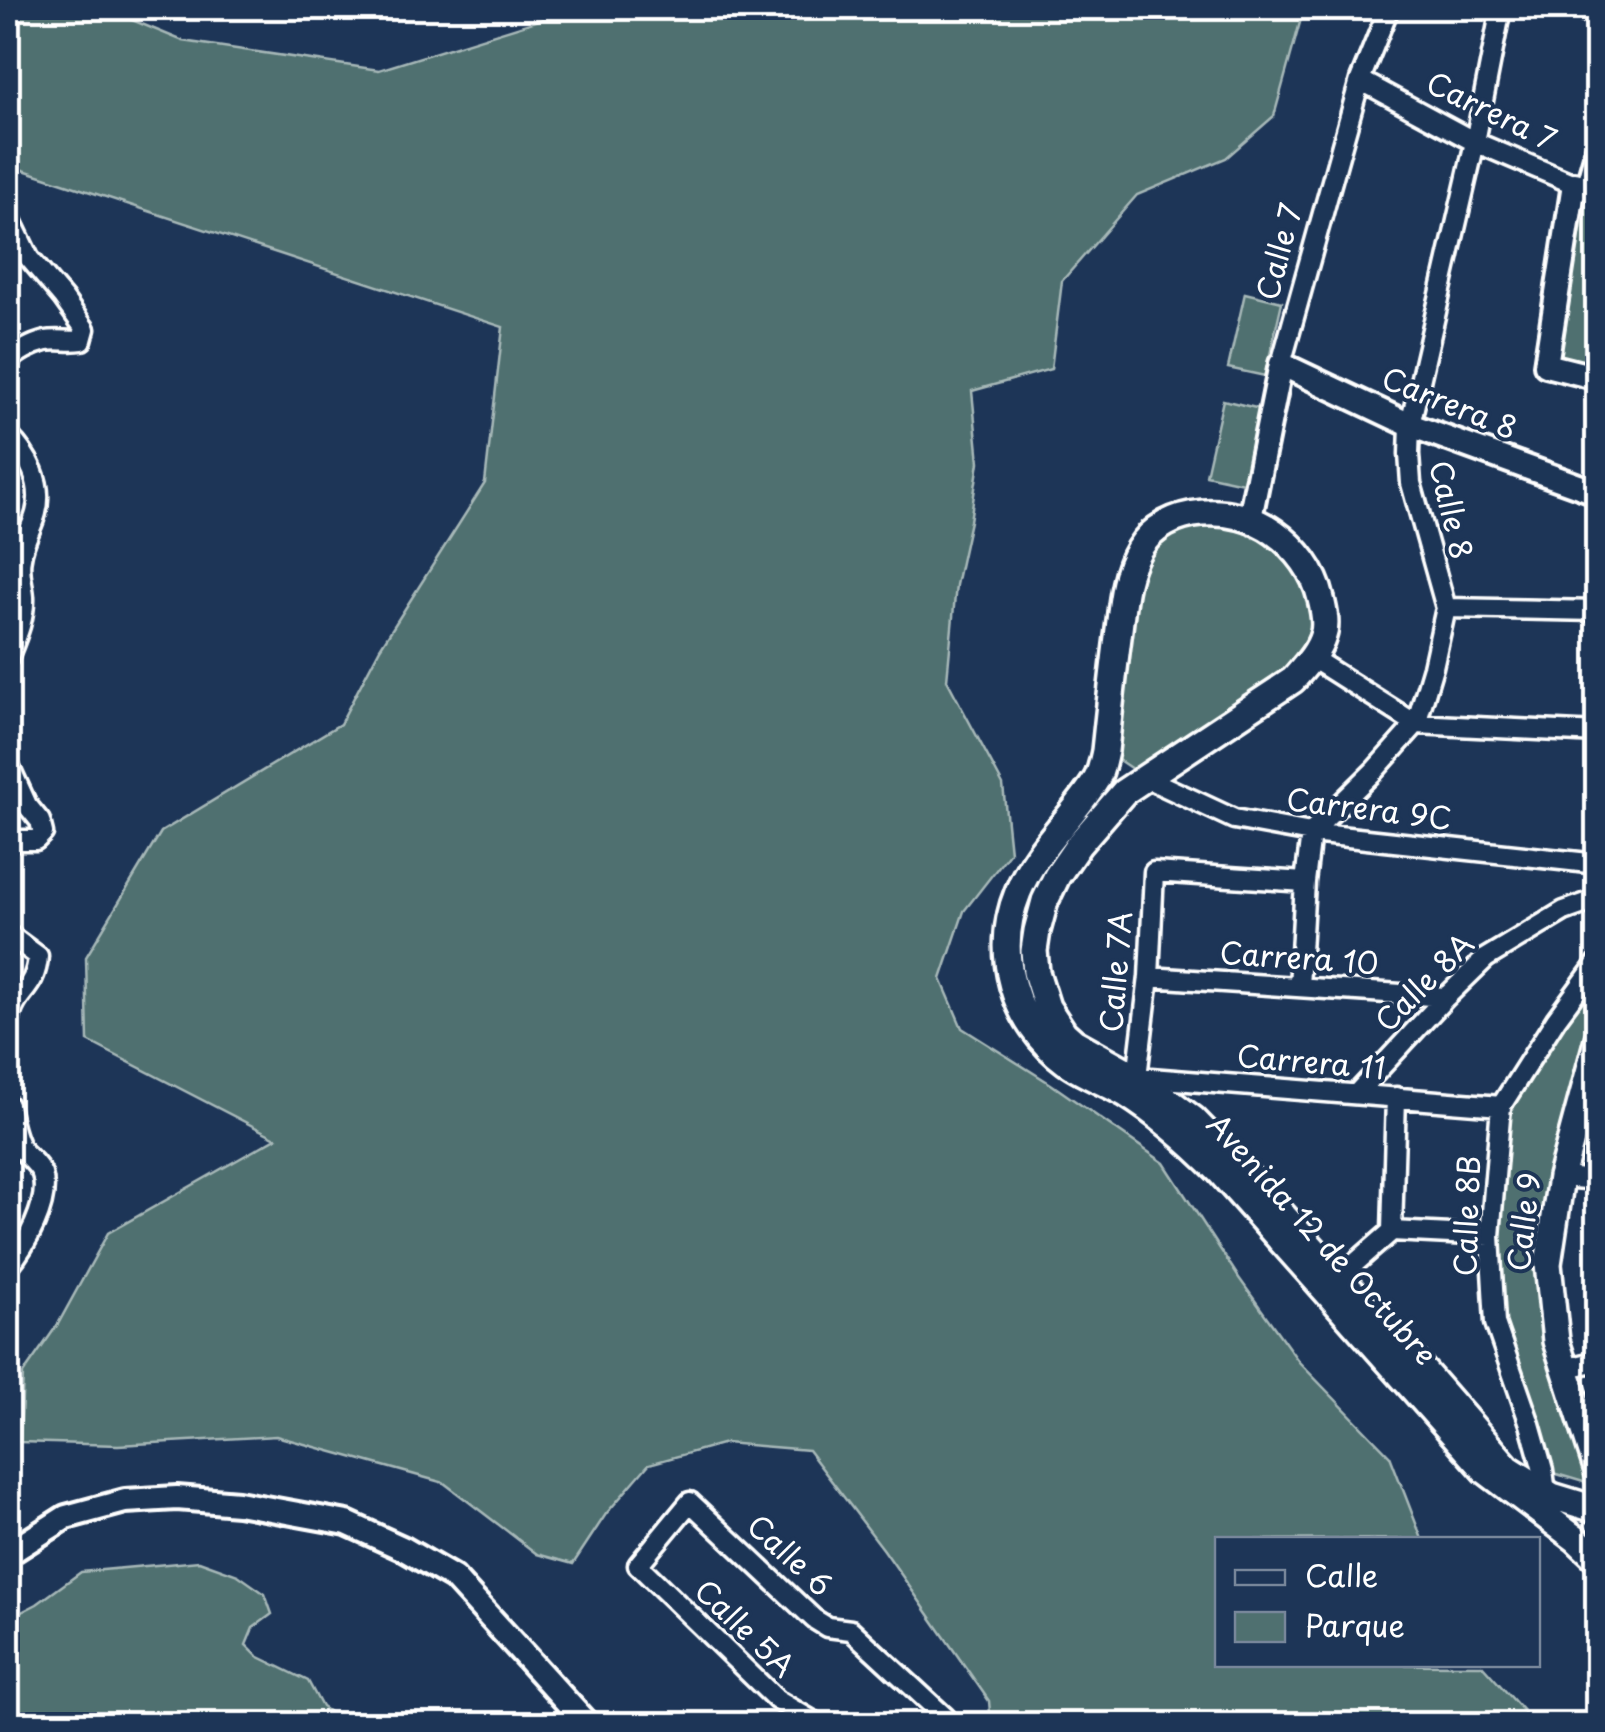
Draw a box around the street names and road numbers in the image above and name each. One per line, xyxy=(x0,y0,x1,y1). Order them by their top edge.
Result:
street label: Carrera 7 xyxy=(1419,59,1565,161)
street label: Calle 7 xyxy=(1243,198,1312,305)
street label: Carrera 8 xyxy=(1375,354,1524,449)
street label: Calle 8 xyxy=(1419,456,1486,563)
street label: Carrera 9C xyxy=(1284,775,1454,840)
street label: Calle 7A xyxy=(1087,909,1142,1034)
street label: Calle 8A xyxy=(1363,921,1483,1041)
street label: Carrera 10 xyxy=(1218,929,1380,985)
street label: Carrera 11 xyxy=(1235,1032,1387,1089)
street label: Avenida 12 de Octubre xyxy=(1197,1102,1448,1374)
street label: Calle 8B xyxy=(1441,1155,1490,1277)
street label: Calle 9 xyxy=(1494,1170,1551,1274)
street label: Calle 6 xyxy=(738,1503,844,1606)
street label: Calle 5A xyxy=(685,1568,806,1687)

